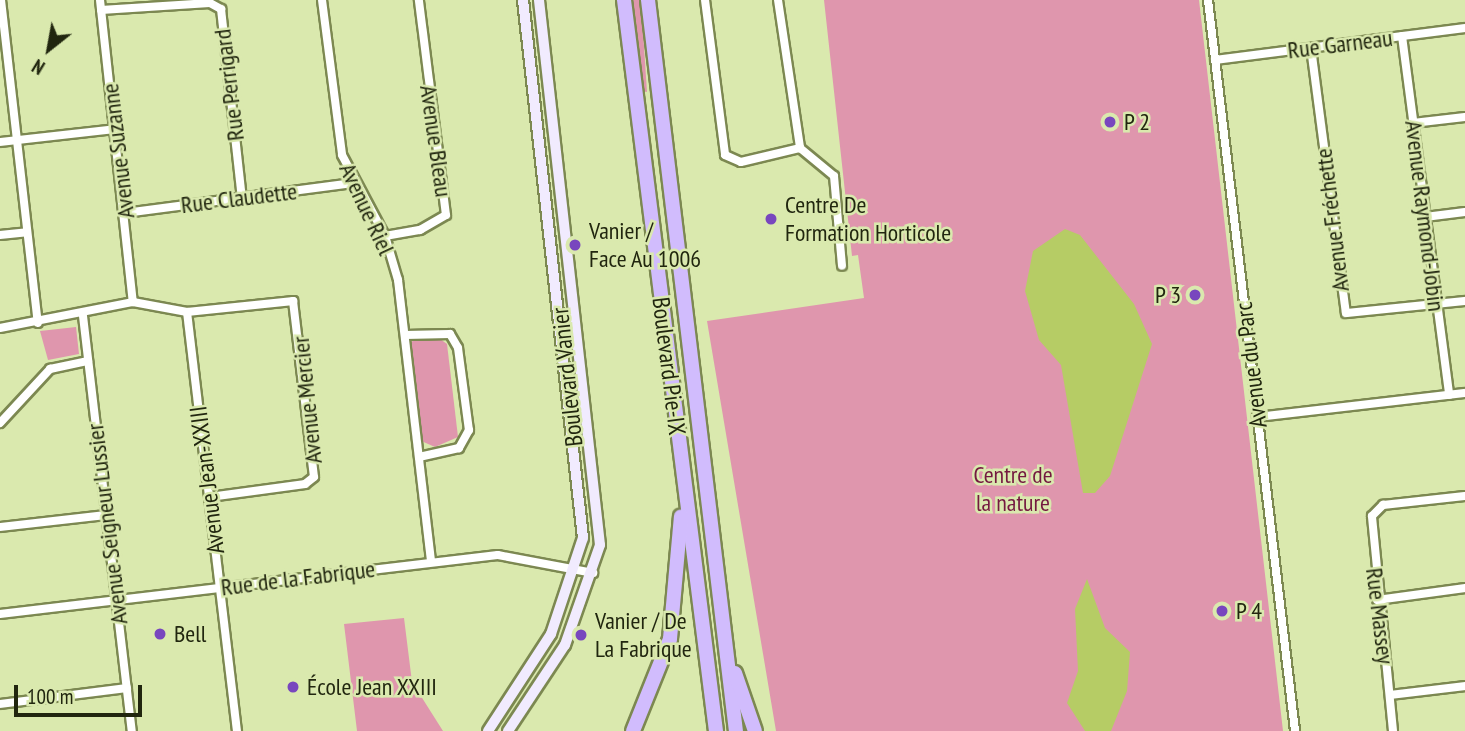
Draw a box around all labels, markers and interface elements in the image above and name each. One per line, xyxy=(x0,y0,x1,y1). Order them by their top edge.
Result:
north arrow xyxy=(14,14,84,84)
street label: Rue Garneau xyxy=(1286,23,1394,65)
street label: Rue Perrigard xyxy=(208,28,250,142)
text: N xyxy=(28,54,49,80)
street label: Avenue Suzanne xyxy=(95,82,141,220)
street label: Avenue Bleau xyxy=(414,83,458,199)
place label: P 2 xyxy=(1124,108,1151,136)
marker: P 2 xyxy=(1102,114,1118,130)
street label: Avenue Raymond-Jobin xyxy=(1399,119,1451,313)
street label: Avenue Fréchette xyxy=(1309,147,1355,293)
street label: Avenue Riel xyxy=(333,158,401,260)
street label: Rue Claudette xyxy=(179,177,299,219)
place label: Centre De Formation Horticole xyxy=(785,191,951,247)
marker: Centre De Formation Horticole xyxy=(763,211,779,227)
place label: Vanier / Face Au 1006 xyxy=(589,217,702,273)
marker: Vanier / Face Au 1006 xyxy=(567,237,583,253)
place label: P 3 xyxy=(1154,281,1181,309)
marker: P 3 xyxy=(1187,287,1203,303)
street label: Boulevard Pie-IX xyxy=(646,295,692,437)
street label: Avenue du Parc xyxy=(1229,300,1273,430)
street label: Boulevard Vanier xyxy=(545,306,589,448)
street label: Avenue Mercier xyxy=(286,335,328,465)
street label: Avenue Jean-XXIII xyxy=(184,405,230,555)
street label: Avenue Seigneur Lussier xyxy=(80,422,134,626)
park label: Centre de la nature xyxy=(973,461,1053,517)
street label: Rue de la Fabrique xyxy=(219,554,377,602)
street label: Rue Massey xyxy=(1360,566,1400,666)
place label: P 4 xyxy=(1236,597,1263,625)
marker: P 4 xyxy=(1214,603,1230,619)
place label: Vanier / De La Fabrique xyxy=(595,607,692,663)
place label: Bell xyxy=(174,620,206,648)
marker: Bell xyxy=(152,626,168,642)
marker: Vanier / De La Fabrique xyxy=(573,627,589,643)
scale bar xyxy=(18,672,145,716)
place label: École Jean XXIII xyxy=(307,673,437,701)
marker: École Jean XXIII xyxy=(285,679,301,695)
text: 100 m xyxy=(27,683,73,710)

